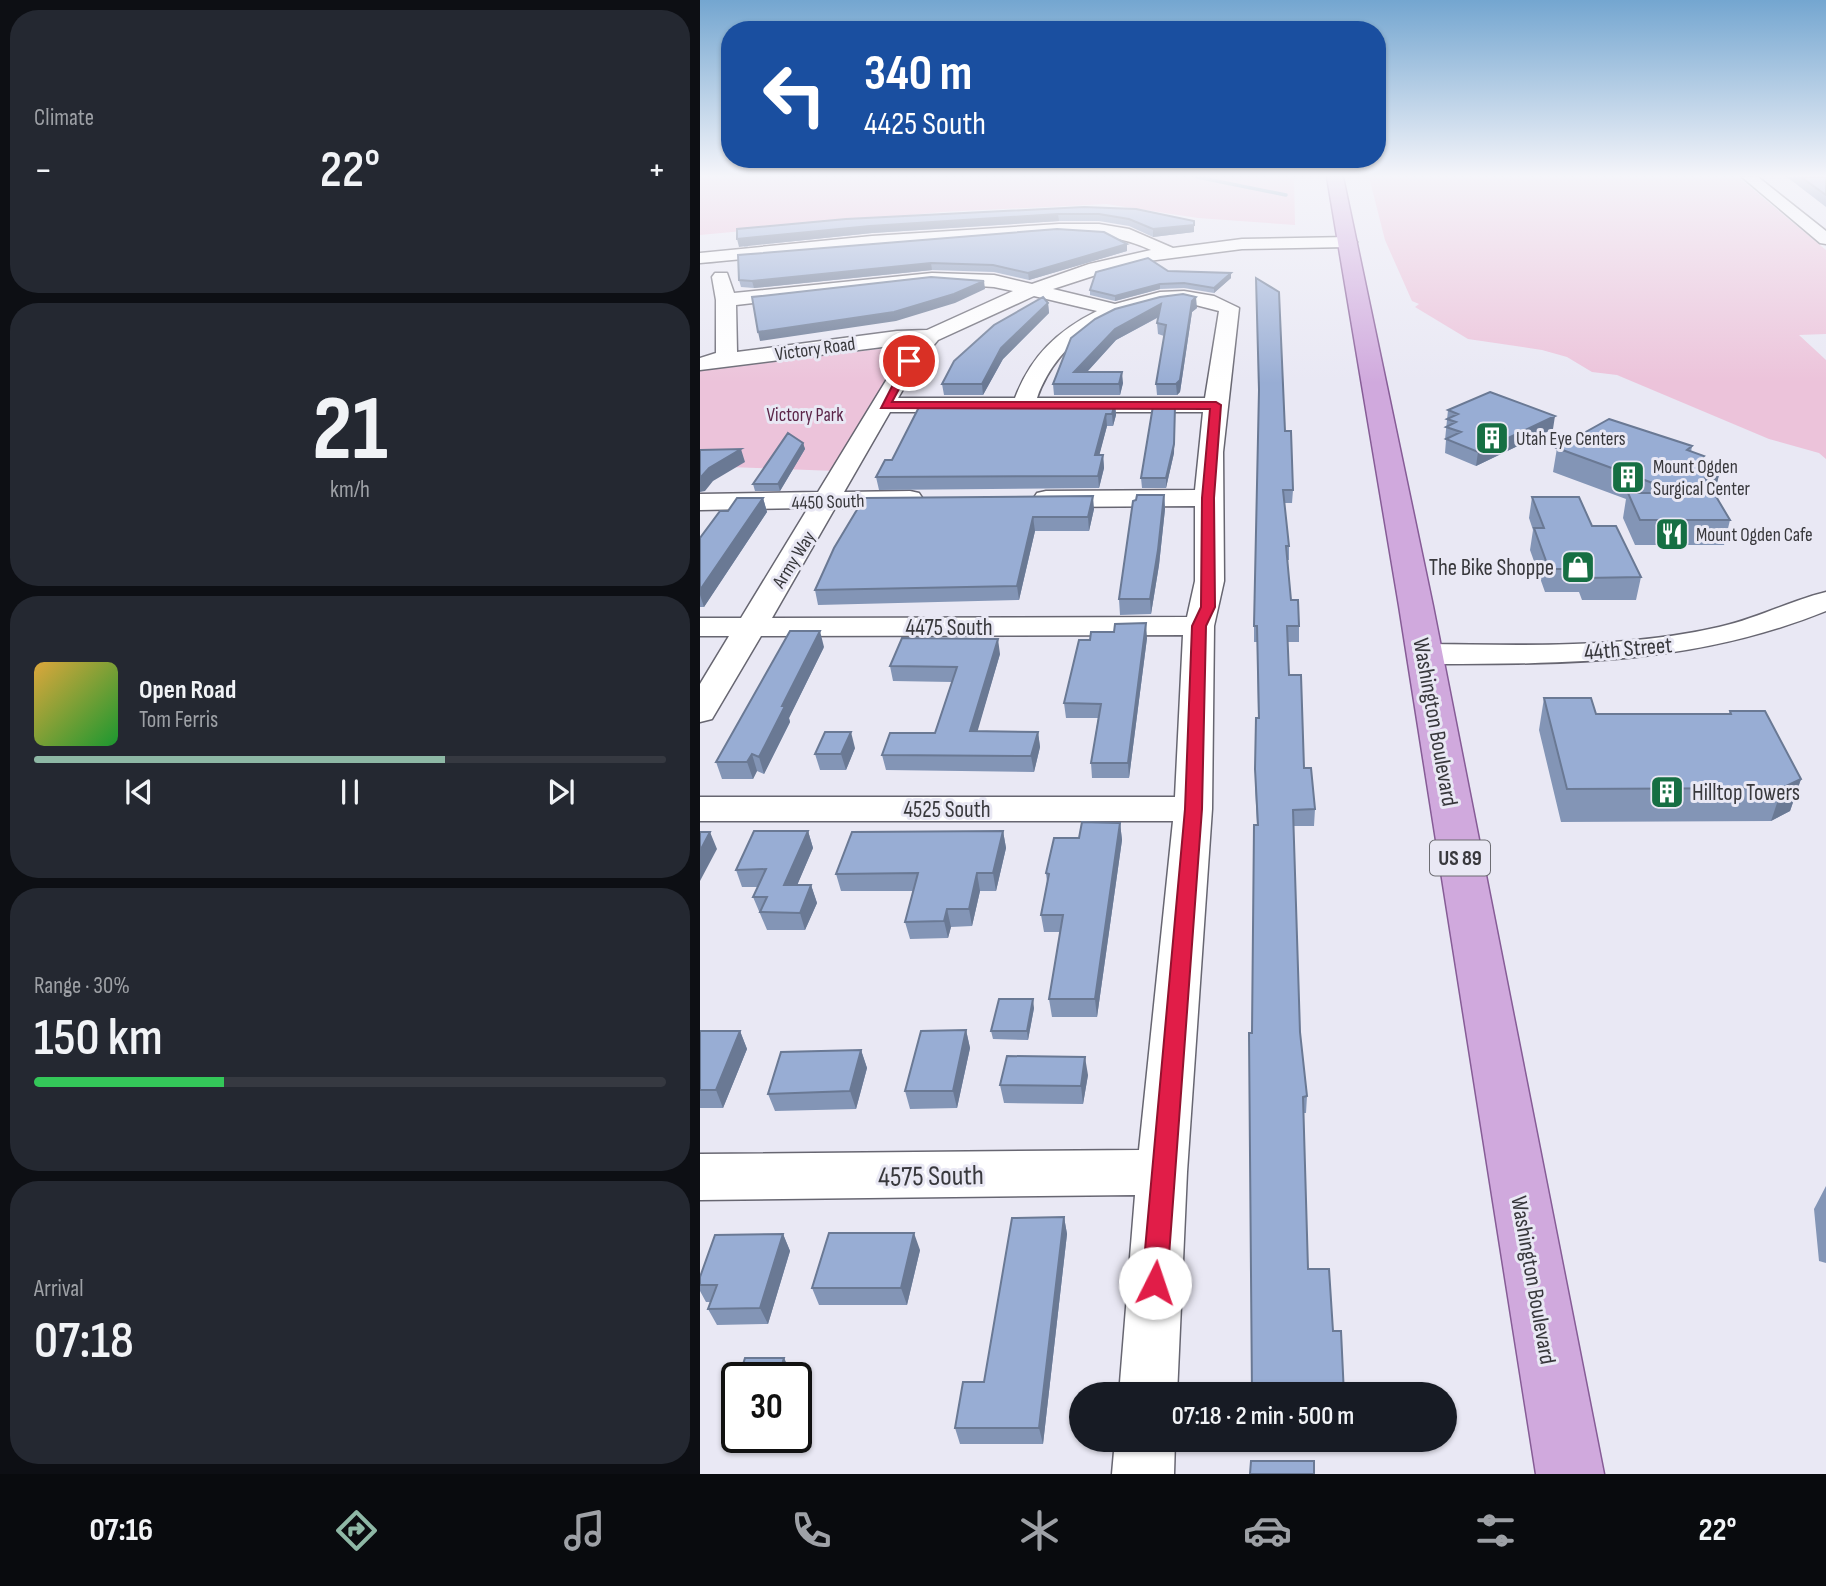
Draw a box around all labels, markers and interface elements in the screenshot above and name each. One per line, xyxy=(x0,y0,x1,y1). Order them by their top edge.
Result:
text: 340 m xyxy=(864,45,972,104)
icon: left xyxy=(749,49,840,140)
text: Climate xyxy=(34,104,94,132)
text: 4425 South xyxy=(864,105,986,144)
text: 22° xyxy=(320,139,380,202)
text: − xyxy=(34,148,53,193)
text: + xyxy=(647,148,666,193)
pin xyxy=(879,331,939,391)
street label: Victory Road xyxy=(774,332,857,366)
icon: arrive xyxy=(890,342,928,380)
text: 21 xyxy=(312,376,388,485)
park label: Victory Park xyxy=(767,404,844,427)
building icon: Utah Eye Centers xyxy=(1473,419,1511,457)
place label: Utah Eye Centers xyxy=(1516,428,1626,451)
place label: Mount Ogden Surgical Center xyxy=(1653,456,1751,501)
building icon: Mount Ogden Surgical Center xyxy=(1609,458,1647,496)
text: km/h xyxy=(330,476,370,504)
street label: 4450 South xyxy=(791,490,865,515)
restaurant icon: Mount Ogden Cafe xyxy=(1653,515,1691,553)
place label: Mount Ogden Cafe xyxy=(1696,524,1813,547)
street label: Army Way xyxy=(767,527,821,593)
shop icon: The Bike Shoppe xyxy=(1559,548,1597,586)
place label: The Bike Shoppe xyxy=(1429,554,1554,582)
street label: 4475 South xyxy=(905,614,993,642)
street label: 44th Street xyxy=(1583,631,1673,667)
street label: Washington Boulevard xyxy=(1406,636,1464,809)
text: Open Road xyxy=(139,675,236,706)
text: Tom Ferris xyxy=(139,706,218,734)
icon: previous xyxy=(120,773,158,811)
icon: pause xyxy=(331,773,369,811)
icon: next xyxy=(542,773,580,811)
building icon: Hilltop Towers xyxy=(1648,773,1686,811)
place label: Hilltop Towers xyxy=(1692,779,1800,807)
street label: 4525 South xyxy=(903,796,991,824)
road number: US 89 xyxy=(1430,840,1490,876)
text: Range · 30% xyxy=(34,972,130,1000)
text: 150 km xyxy=(34,1007,163,1070)
street label: 4575 South xyxy=(878,1159,984,1194)
street label: Washington Boulevard xyxy=(1504,1194,1562,1367)
position arrow xyxy=(1118,1246,1192,1320)
text: Arrival xyxy=(34,1275,83,1303)
text: 07:18 xyxy=(34,1310,134,1373)
speed limit sign: 30 xyxy=(721,1362,812,1453)
text: 07:18 · 2 min · 500 m xyxy=(1172,1401,1354,1432)
icon: directions xyxy=(332,1506,381,1555)
icon: music xyxy=(560,1506,609,1555)
icon: phone xyxy=(787,1506,836,1555)
icon: climate xyxy=(1015,1506,1064,1555)
icon: car xyxy=(1243,1506,1292,1555)
icon: filters xyxy=(1471,1506,1520,1555)
text: 07:16 xyxy=(89,1511,153,1550)
text: 22° xyxy=(1698,1511,1737,1550)

